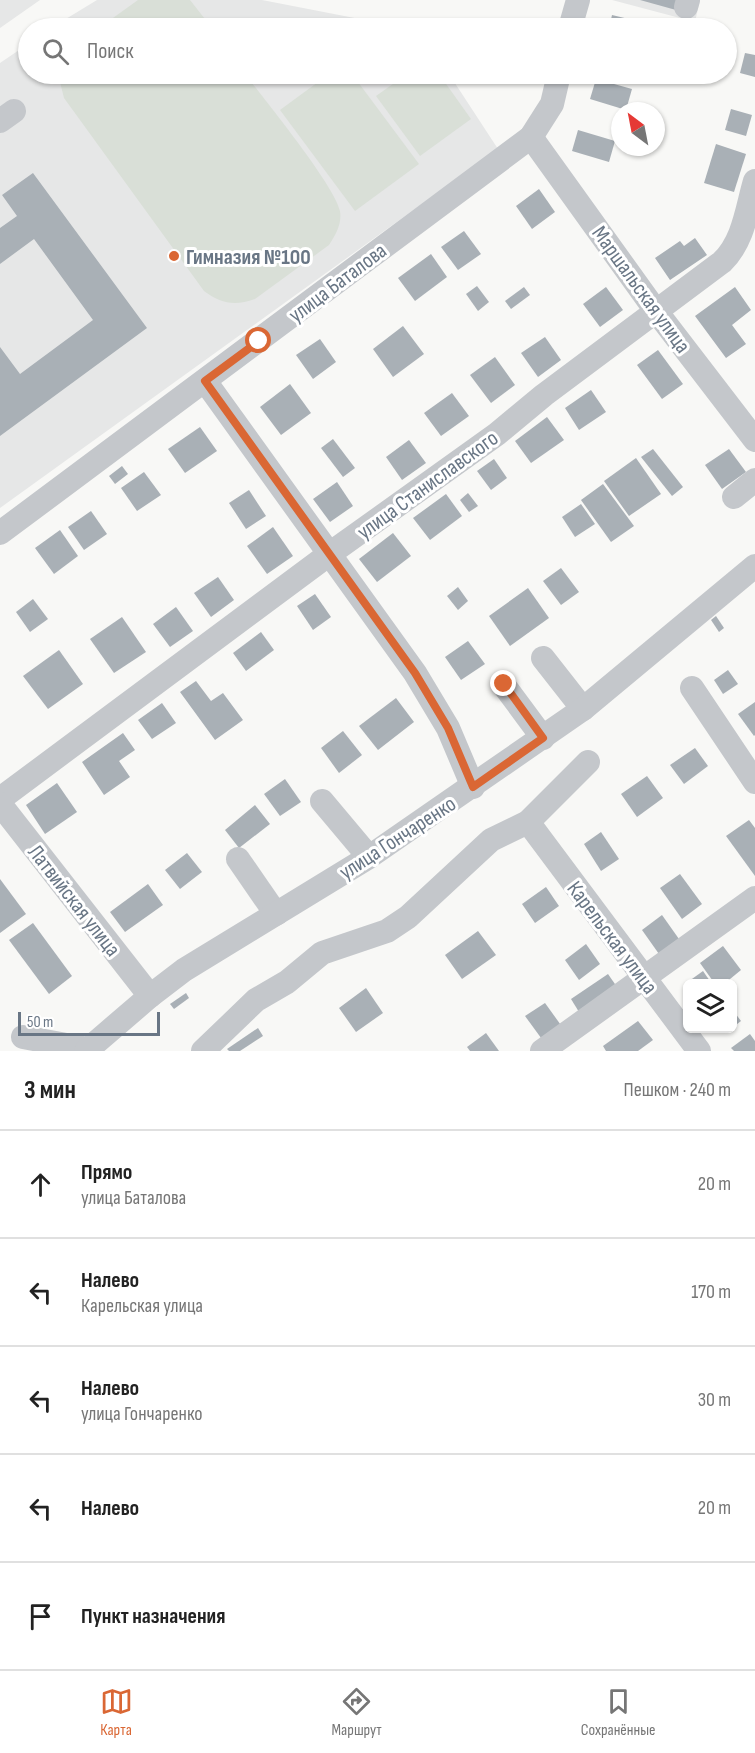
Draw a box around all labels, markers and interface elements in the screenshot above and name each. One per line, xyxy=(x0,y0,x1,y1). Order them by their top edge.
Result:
search box xyxy=(18,18,737,84)
icon: search xyxy=(39,35,72,68)
text: Поиск xyxy=(87,38,133,65)
north arrow xyxy=(611,102,665,156)
street label: Маршальская улица xyxy=(586,221,696,359)
street label: улица Баталова xyxy=(284,238,392,329)
place label: Гимназия №100 xyxy=(186,244,311,271)
marker: Гимназия №100 xyxy=(167,249,181,263)
route start xyxy=(245,327,271,353)
street label: улица Станиславского xyxy=(352,425,504,546)
route end xyxy=(490,670,516,696)
street label: улица Гончаренко xyxy=(334,791,461,886)
street label: Латвийская улица xyxy=(22,840,126,962)
street label: Карельская улица xyxy=(561,876,663,1000)
map controls xyxy=(683,979,737,1033)
button: layers xyxy=(683,979,737,1033)
scale bar xyxy=(18,1009,160,1036)
text: 50 m xyxy=(27,1013,53,1032)
text: 3 мин xyxy=(24,1075,76,1106)
text: Пешком · 240 m xyxy=(624,1078,731,1102)
text: Прямо xyxy=(81,1159,132,1186)
icon: ahead xyxy=(24,1168,57,1201)
text: 20 m xyxy=(698,1172,731,1196)
text: улица Баталова xyxy=(81,1186,186,1210)
text: Налево xyxy=(81,1267,139,1294)
icon: left xyxy=(24,1276,57,1309)
text: 170 m xyxy=(691,1280,731,1304)
text: Карельская улица xyxy=(81,1294,203,1318)
text: Налево xyxy=(81,1375,139,1402)
icon: left xyxy=(24,1384,57,1417)
text: 30 m xyxy=(698,1388,731,1412)
text: улица Гончаренко xyxy=(81,1402,203,1426)
icon: left xyxy=(24,1492,57,1525)
text: Налево xyxy=(81,1495,139,1522)
text: 20 m xyxy=(698,1496,731,1520)
icon: arrive xyxy=(24,1600,57,1633)
text: Пункт назначения xyxy=(81,1603,225,1630)
tab: Карта xyxy=(100,1685,133,1740)
tab: Маршрут xyxy=(332,1685,382,1740)
tab: Сохранённые xyxy=(581,1685,655,1740)

